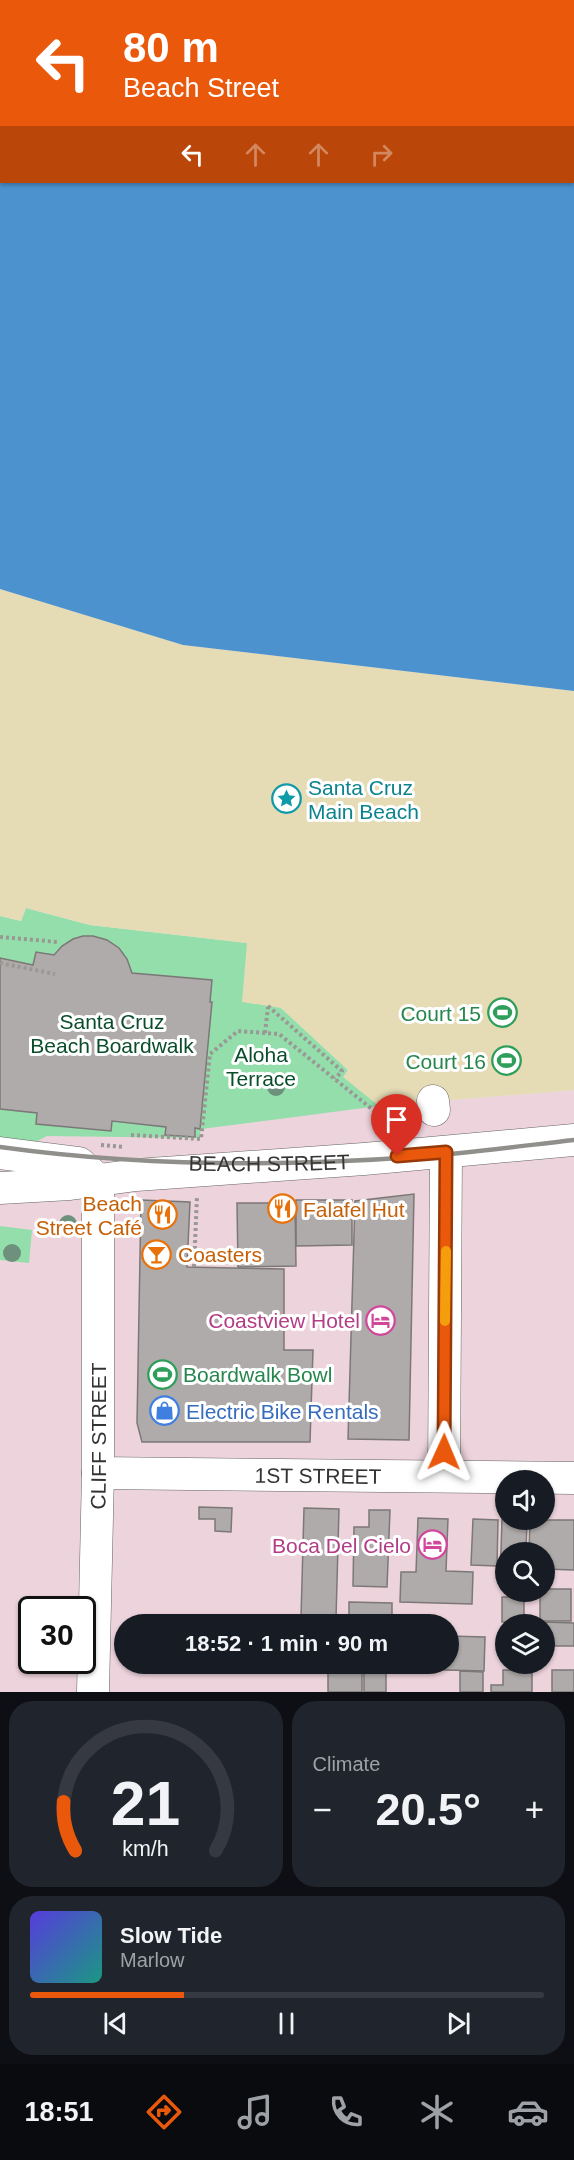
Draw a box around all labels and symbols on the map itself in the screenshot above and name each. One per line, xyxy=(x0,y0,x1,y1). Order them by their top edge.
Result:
place label: Santa Cruz Main Beach xyxy=(308,776,419,823)
place icon: Santa Cruz Main Beach xyxy=(271,783,303,815)
sports icon: Court 15 xyxy=(486,997,518,1029)
place label: Court 15 xyxy=(400,1002,481,1025)
park label: Santa Cruz Beach Boardwalk xyxy=(30,1010,194,1057)
park label: Aloha Terrace xyxy=(226,1043,296,1090)
sports icon: Court 16 xyxy=(491,1045,523,1077)
place label: Court 16 xyxy=(405,1050,486,1073)
pin xyxy=(371,1094,422,1156)
street label: BEACH STREET xyxy=(188,1149,350,1175)
place label: Beach Street Café xyxy=(36,1192,142,1239)
restaurant icon: Falafel Hut xyxy=(266,1193,298,1225)
place label: Falafel Hut xyxy=(303,1198,405,1221)
restaurant icon: Beach Street Café xyxy=(147,1199,179,1231)
bar icon: Coasters xyxy=(141,1238,173,1270)
place label: Coasters xyxy=(178,1243,262,1266)
hotel icon: Coastview Hotel xyxy=(365,1304,397,1336)
place label: Coastview Hotel xyxy=(208,1309,360,1332)
sports icon: Boardwalk Bowl xyxy=(146,1358,178,1390)
street label: CLIFF STREET xyxy=(86,1362,110,1510)
place label: Boardwalk Bowl xyxy=(183,1363,332,1386)
shop icon: Electric Bike Rentals xyxy=(149,1395,181,1427)
place label: Electric Bike Rentals xyxy=(186,1400,379,1423)
position arrow xyxy=(412,1420,476,1484)
street label: 1ST STREET xyxy=(254,1463,382,1487)
hotel icon: Boca Del Cielo xyxy=(416,1529,448,1561)
place label: Boca Del Cielo xyxy=(272,1534,411,1557)
speed limit sign: 30 xyxy=(18,1596,96,1674)

